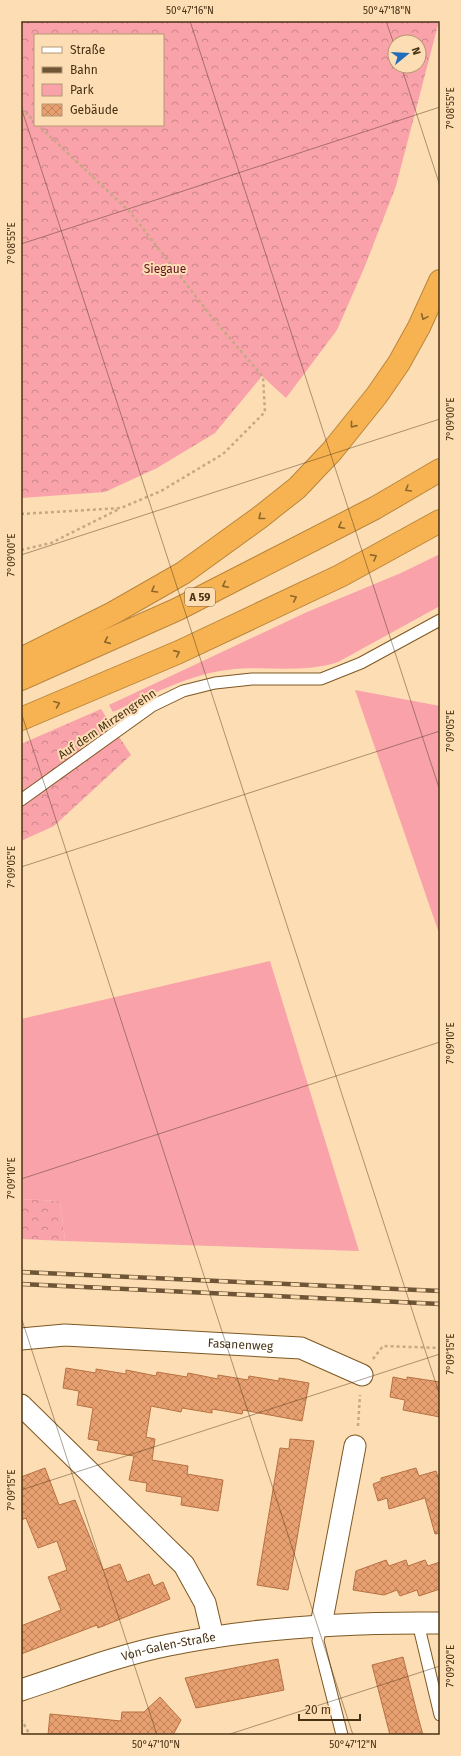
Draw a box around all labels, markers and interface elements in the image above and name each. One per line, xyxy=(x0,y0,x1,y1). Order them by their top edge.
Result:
text: 50°47'16"N xyxy=(166,5,214,17)
text: 50°47'18"N xyxy=(363,5,411,17)
legend xyxy=(34,34,164,126)
north arrow xyxy=(387,34,427,74)
text: Straße xyxy=(70,43,105,57)
text: N xyxy=(409,46,423,57)
text: Bahn xyxy=(70,63,98,77)
text: Park xyxy=(70,83,94,97)
text: 7°08'55"E xyxy=(445,87,457,129)
text: Gebäude xyxy=(70,103,118,117)
text: 7°08'55"E xyxy=(6,222,18,264)
park label: Siegaue xyxy=(144,262,186,276)
one-way arrow xyxy=(421,312,429,320)
text: 7°09'00"E xyxy=(445,398,457,441)
one-way arrow xyxy=(351,420,358,427)
one-way arrow xyxy=(405,484,412,491)
one-way arrow xyxy=(259,512,266,519)
one-way arrow xyxy=(337,521,345,529)
text: 7°09'00"E xyxy=(6,534,18,577)
one-way arrow xyxy=(370,555,377,562)
one-way arrow xyxy=(222,580,229,588)
one-way arrow xyxy=(151,585,158,592)
road number: A 59 xyxy=(185,588,215,606)
one-way arrow xyxy=(290,595,298,603)
one-way arrow xyxy=(104,636,111,644)
one-way arrow xyxy=(172,650,180,658)
street label: Auf dem Mirzengrehn xyxy=(55,686,159,762)
one-way arrow xyxy=(52,701,60,709)
text: 7°09'05"E xyxy=(445,710,457,752)
text: 7°09'05"E xyxy=(6,846,18,888)
text: 7°09'10"E xyxy=(445,1022,457,1064)
text: 7°09'10"E xyxy=(6,1157,18,1199)
text: 7°09'15"E xyxy=(445,1333,457,1375)
street label: Fasanenweg xyxy=(207,1336,274,1354)
text: 7°09'15"E xyxy=(6,1469,18,1511)
street label: Von-Galen-Straße xyxy=(120,1630,217,1664)
text: 7°09'20"E xyxy=(445,1645,457,1687)
scale bar xyxy=(299,1696,360,1722)
text: 20 m xyxy=(305,1703,331,1717)
text: 50°47'10"N xyxy=(132,1739,180,1751)
text: 50°47'12"N xyxy=(329,1739,377,1751)

